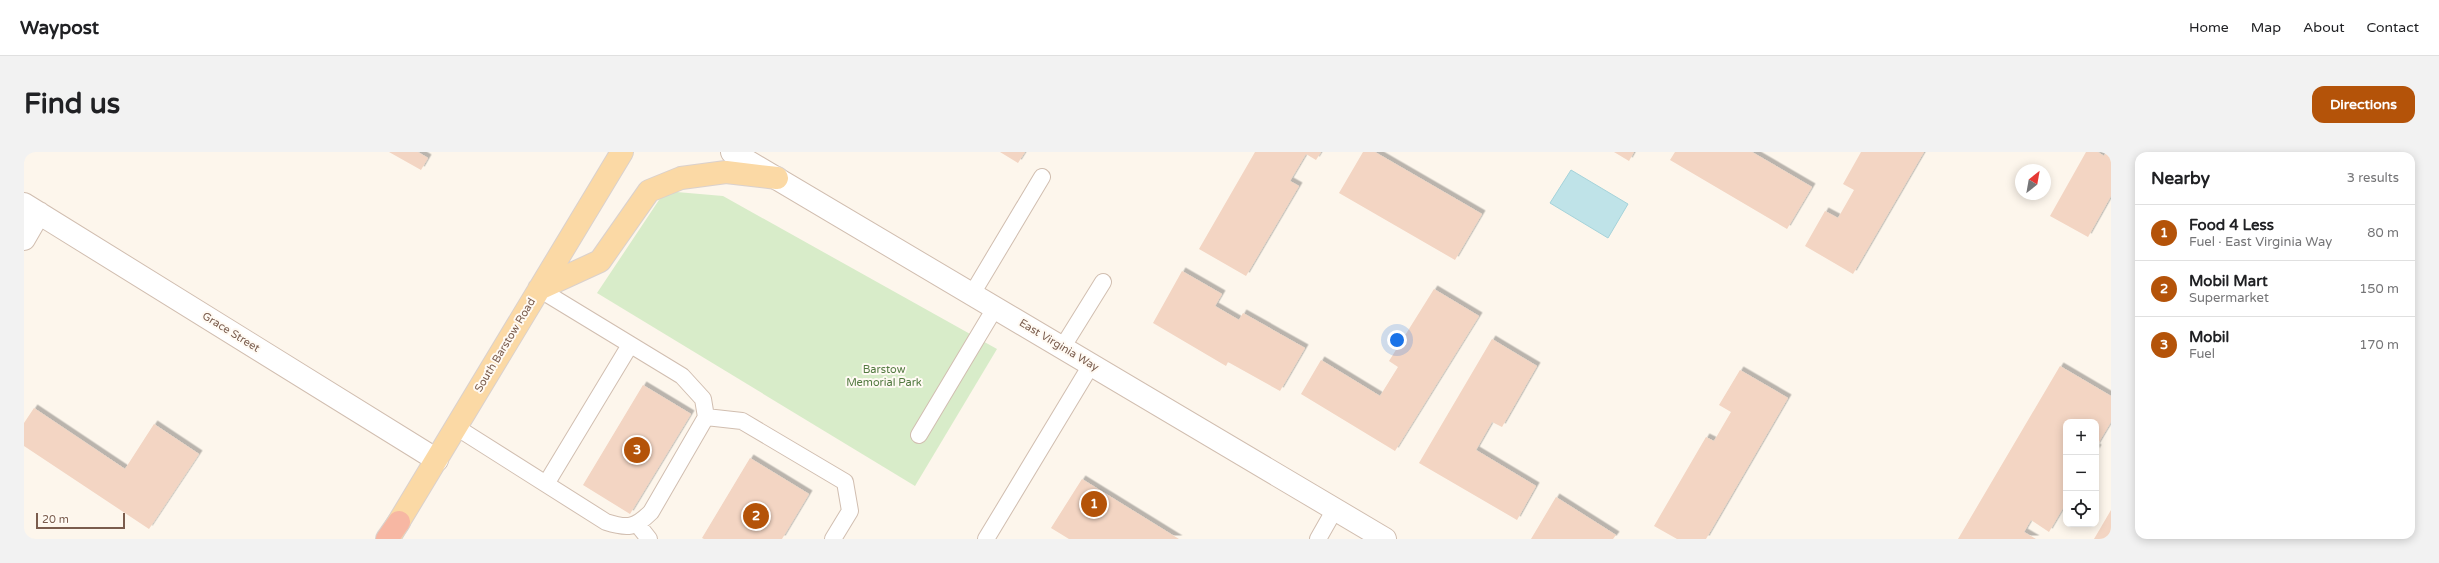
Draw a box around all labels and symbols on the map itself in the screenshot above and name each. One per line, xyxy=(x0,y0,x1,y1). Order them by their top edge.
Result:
north arrow xyxy=(2015,164,2051,200)
street label: South Barstow Road xyxy=(472,296,538,394)
street label: Grace Street xyxy=(200,309,262,355)
street label: East Virginia Way xyxy=(1017,316,1101,374)
your location xyxy=(1387,330,1407,350)
park label: Barstow Memorial Park xyxy=(846,363,922,389)
pin: 3 xyxy=(624,435,650,465)
pin: 1 xyxy=(1081,489,1107,519)
pin: 2 xyxy=(743,501,769,531)
scale bar xyxy=(36,511,125,530)

